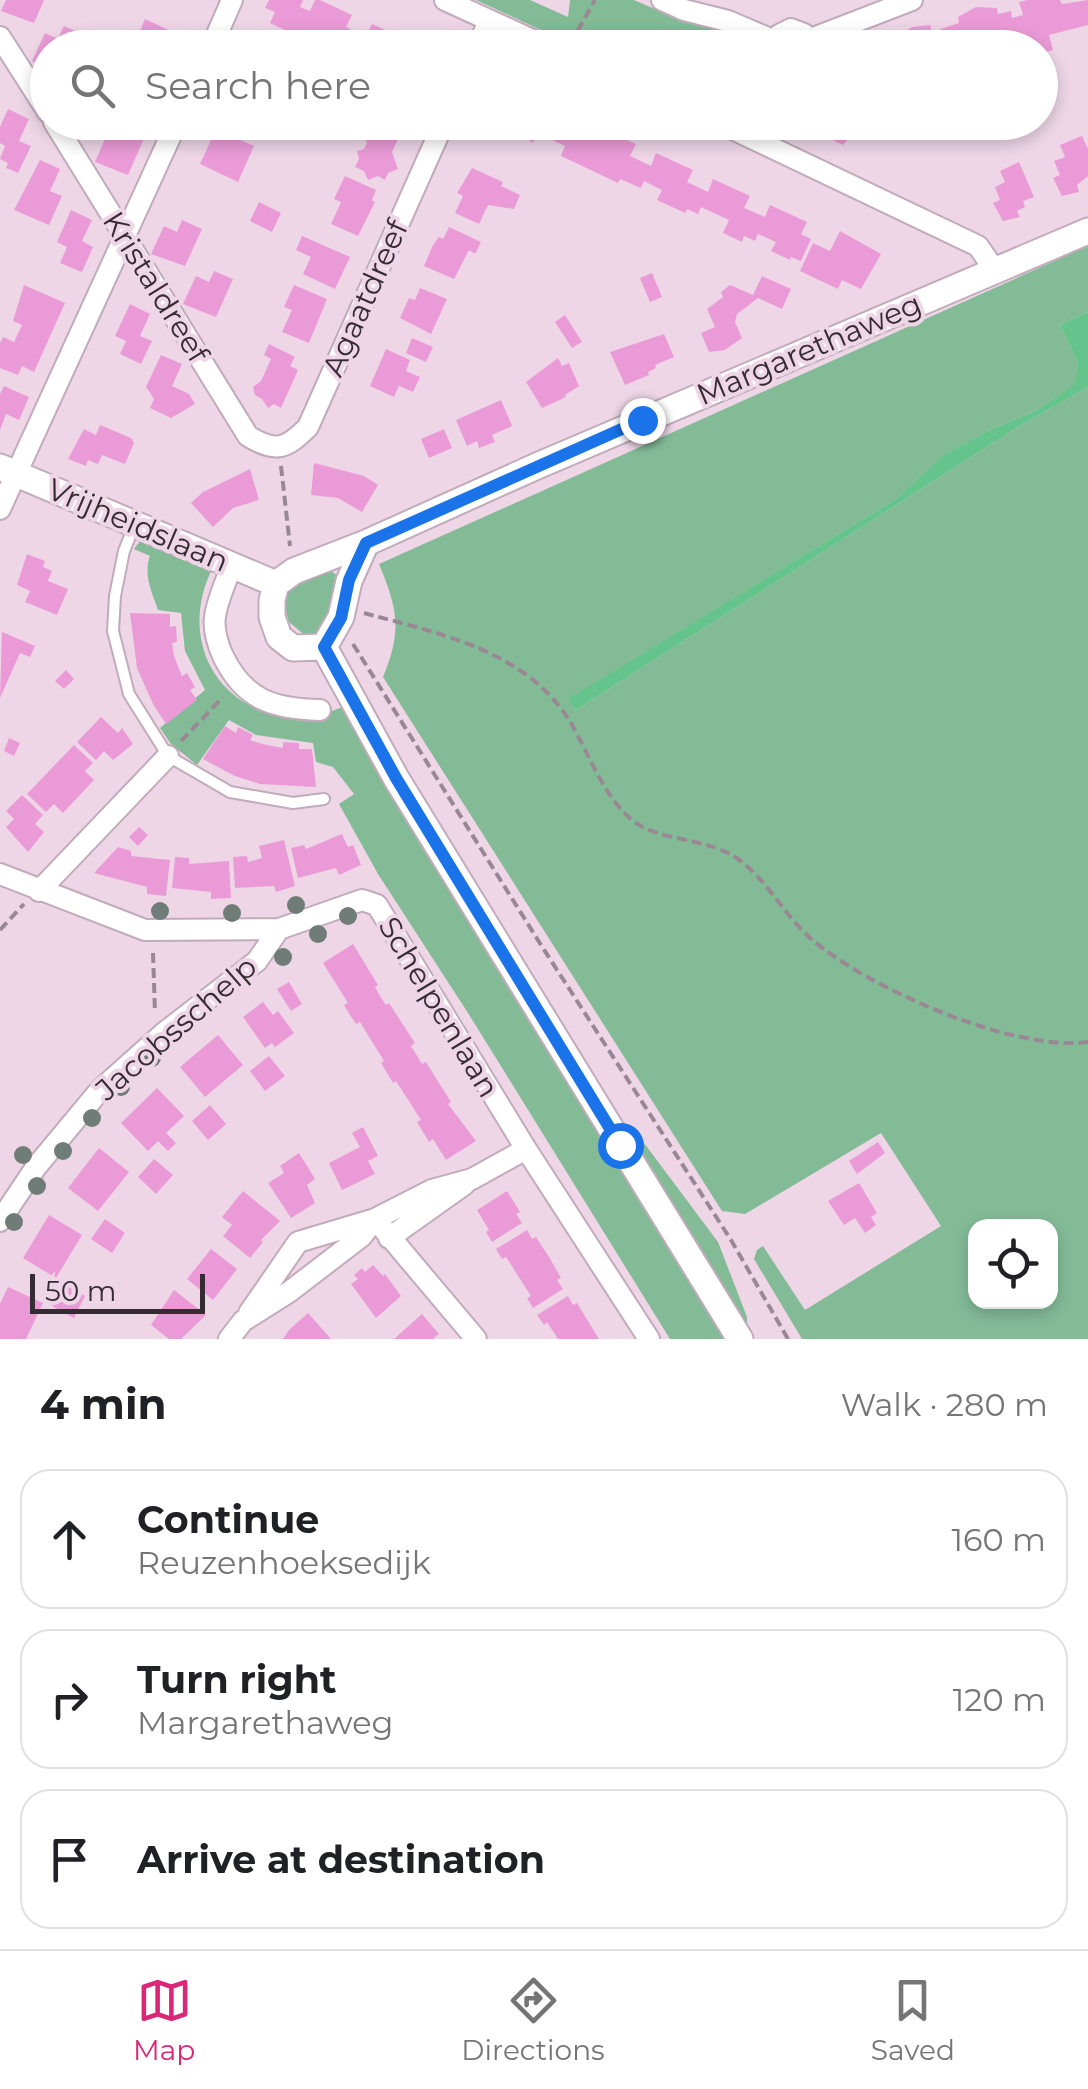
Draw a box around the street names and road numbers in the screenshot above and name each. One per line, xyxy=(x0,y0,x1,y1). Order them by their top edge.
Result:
street label: Kristaldreef xyxy=(95,205,218,371)
street label: Agaatdreef xyxy=(314,212,417,382)
street label: Margarethaweg xyxy=(691,285,927,413)
street label: Vrijheidslaan xyxy=(42,470,234,580)
street label: Schelpenlaan xyxy=(371,910,507,1104)
street label: Jacobsschelp xyxy=(87,948,264,1109)

